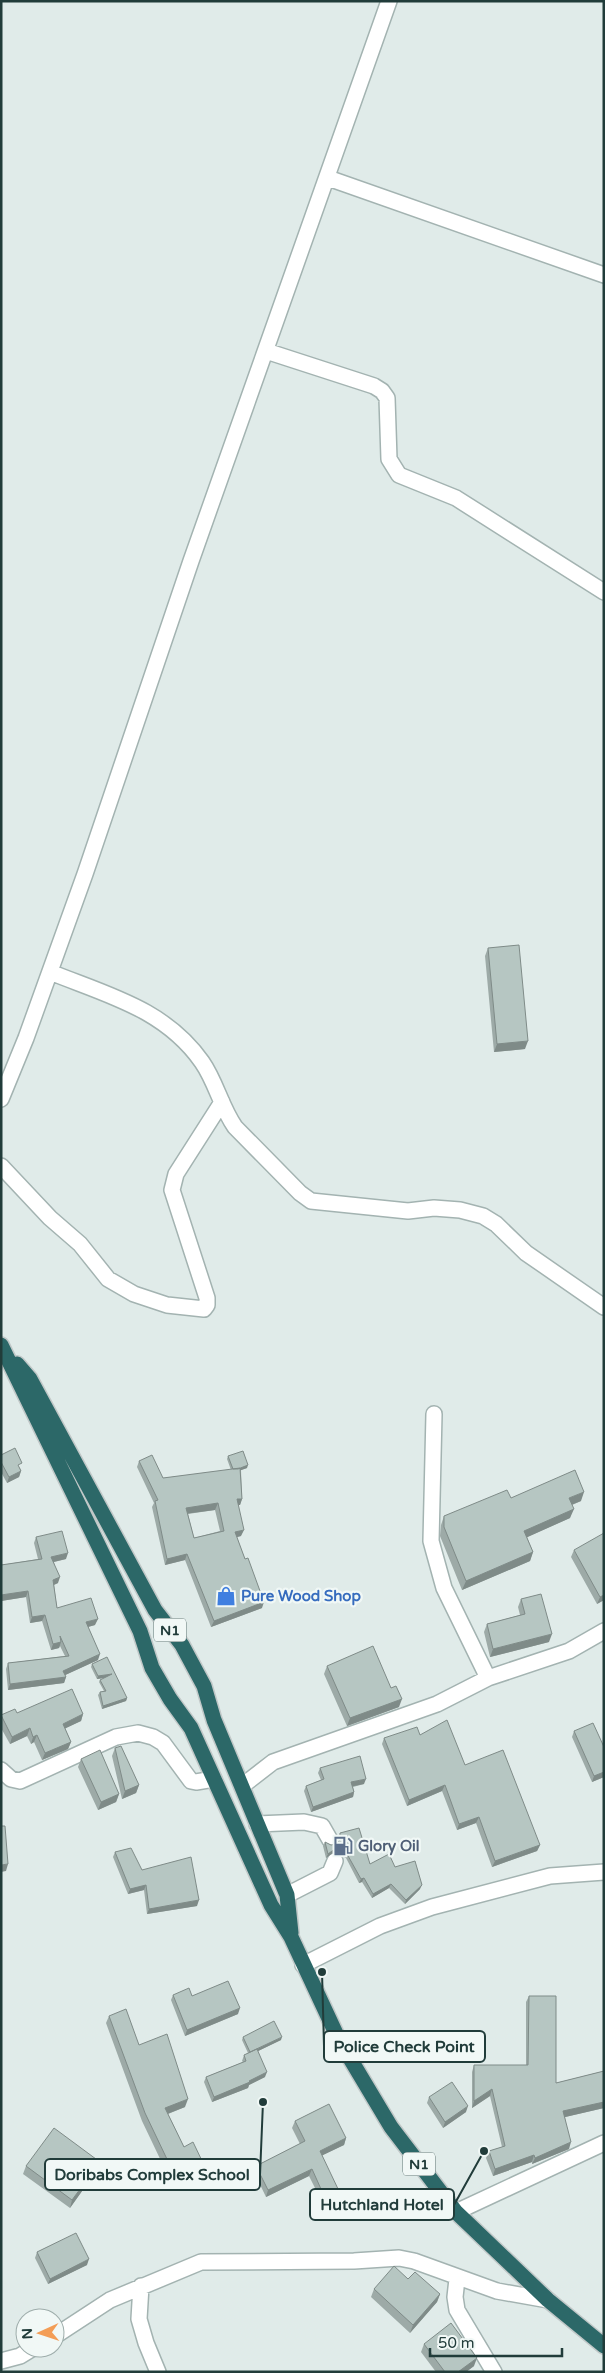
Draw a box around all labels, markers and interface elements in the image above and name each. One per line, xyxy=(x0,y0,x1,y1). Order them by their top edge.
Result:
shop icon: Pure Wood Shop xyxy=(215,1585,237,1607)
place label: Pure Wood Shop xyxy=(241,1587,361,1606)
road number: N1 xyxy=(154,1618,186,1642)
fuel station icon: Glory Oil xyxy=(332,1835,354,1857)
place label: Glory Oil xyxy=(358,1837,419,1856)
callout: Police Check Point xyxy=(324,2031,485,2062)
text: Police Check Point xyxy=(333,2037,475,2057)
road number: N1 xyxy=(403,2152,435,2176)
callout: Doribabs Complex School xyxy=(45,2159,260,2190)
text: Doribabs Complex School xyxy=(54,2165,250,2185)
callout: Hutchland Hotel xyxy=(310,2189,454,2220)
text: Hutchland Hotel xyxy=(320,2195,444,2215)
north arrow xyxy=(15,2308,65,2358)
scale bar xyxy=(430,2326,562,2358)
text: N xyxy=(19,2328,36,2340)
text: 50 m xyxy=(438,2334,475,2352)

